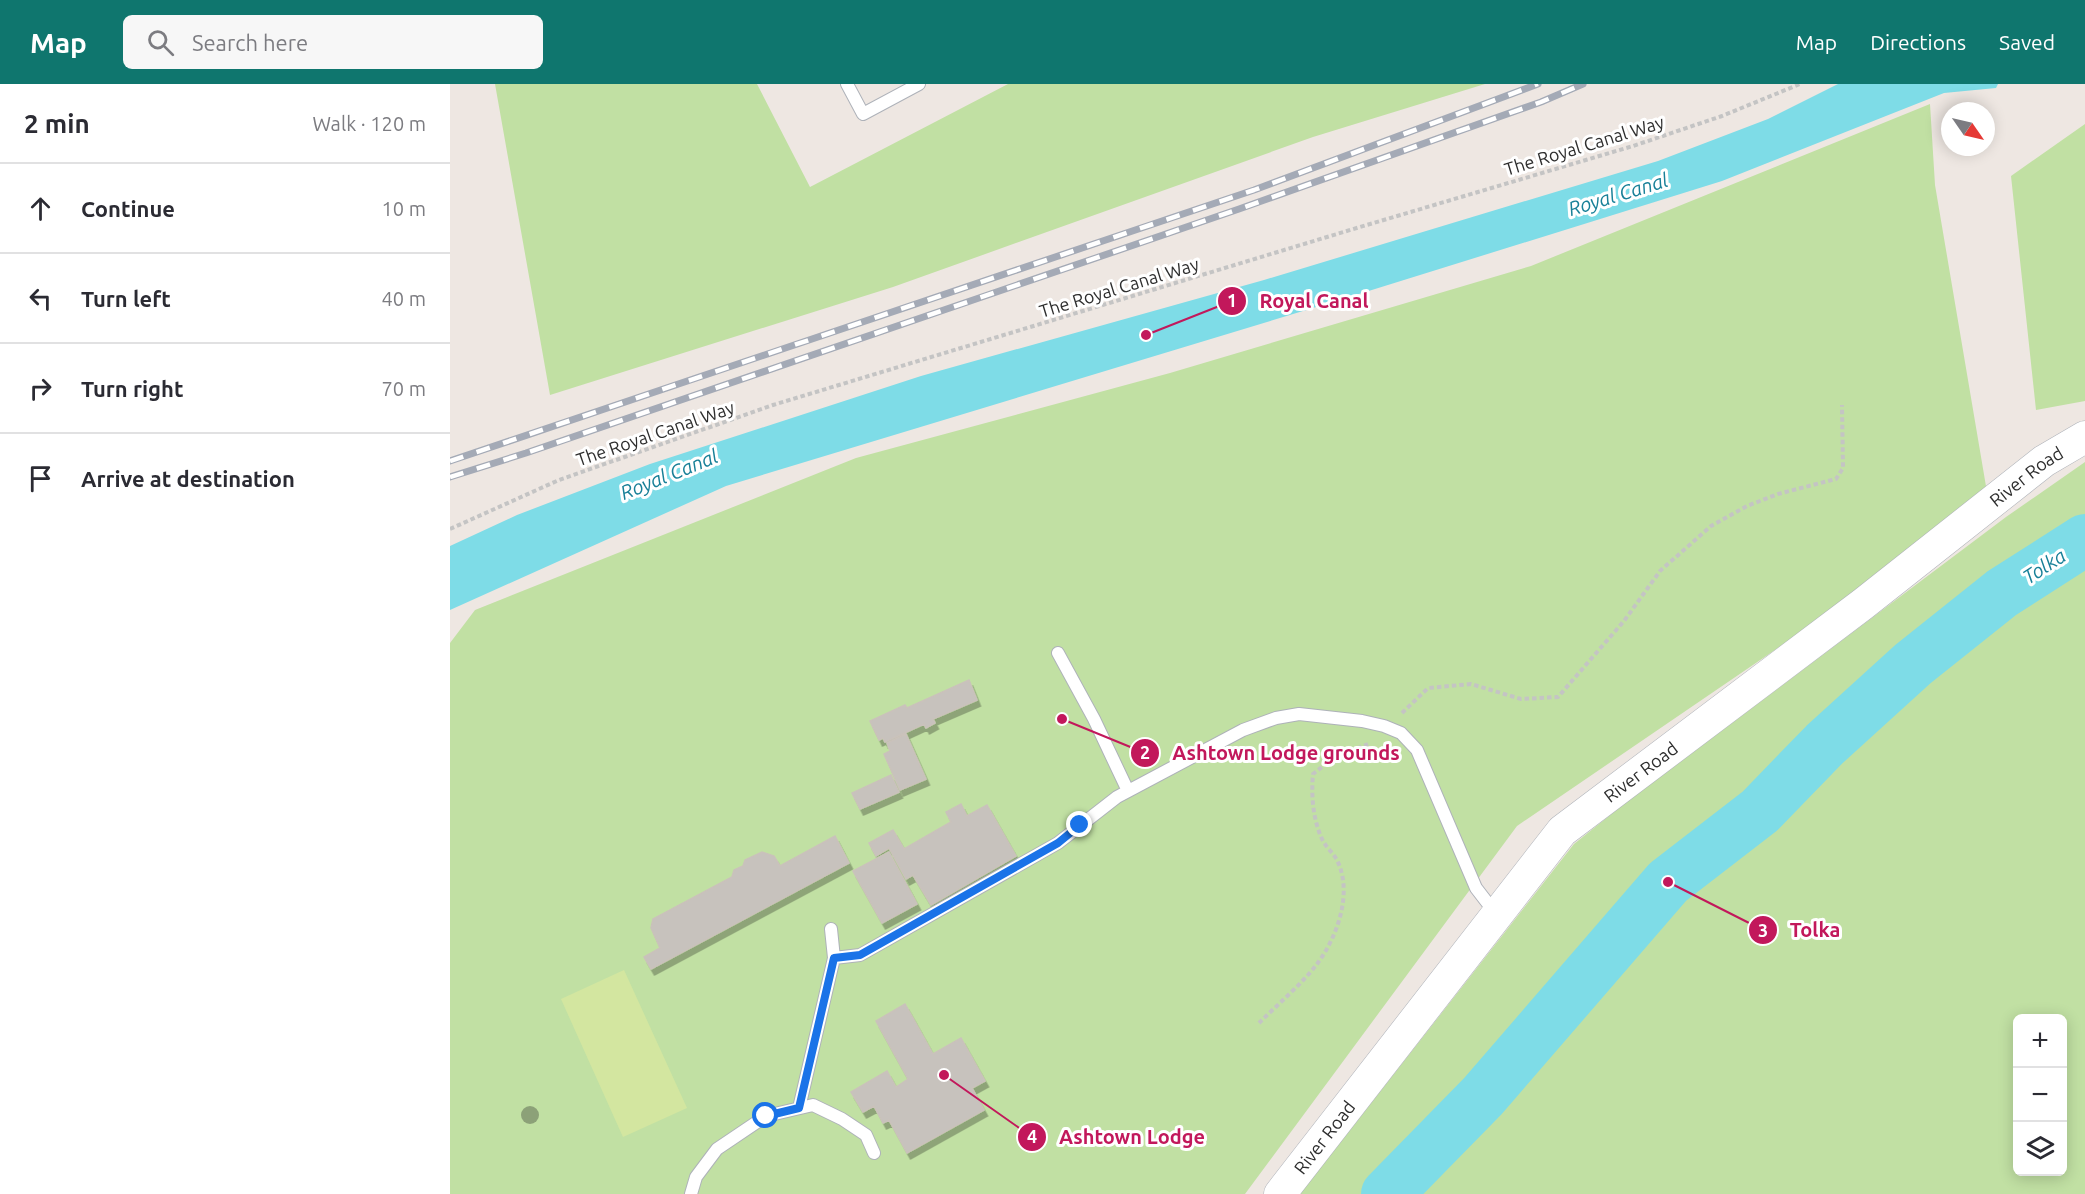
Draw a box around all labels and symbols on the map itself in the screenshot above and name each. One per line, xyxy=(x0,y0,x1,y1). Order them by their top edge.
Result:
north arrow xyxy=(1941,102,1995,156)
street label: The Royal Canal Way xyxy=(1502,111,1666,179)
water label: Royal Canal xyxy=(1565,168,1671,220)
street label: The Royal Canal Way xyxy=(1037,253,1201,321)
callout: Royal Canal xyxy=(1217,282,1381,320)
text: Royal Canal xyxy=(1259,289,1369,312)
text: 1 xyxy=(1227,290,1237,310)
street label: The Royal Canal Way xyxy=(573,396,737,469)
street label: River Road xyxy=(1985,442,2066,510)
water label: Royal Canal xyxy=(617,444,722,504)
water label: Tolka xyxy=(2018,544,2070,588)
callout: Ashtown Lodge grounds xyxy=(1130,734,1412,772)
street label: River Road xyxy=(1600,738,1681,806)
text: Ashtown Lodge grounds xyxy=(1172,741,1400,764)
text: 2 xyxy=(1140,742,1150,762)
route end xyxy=(1066,811,1092,837)
callout: Tolka xyxy=(1748,911,1853,949)
text: Tolka xyxy=(1790,918,1840,941)
text: 3 xyxy=(1758,920,1768,940)
street label: River Road xyxy=(1290,1097,1359,1178)
route start xyxy=(752,1102,778,1128)
callout: Ashtown Lodge xyxy=(1017,1118,1217,1156)
text: Ashtown Lodge xyxy=(1059,1125,1205,1148)
text: 4 xyxy=(1027,1126,1037,1146)

